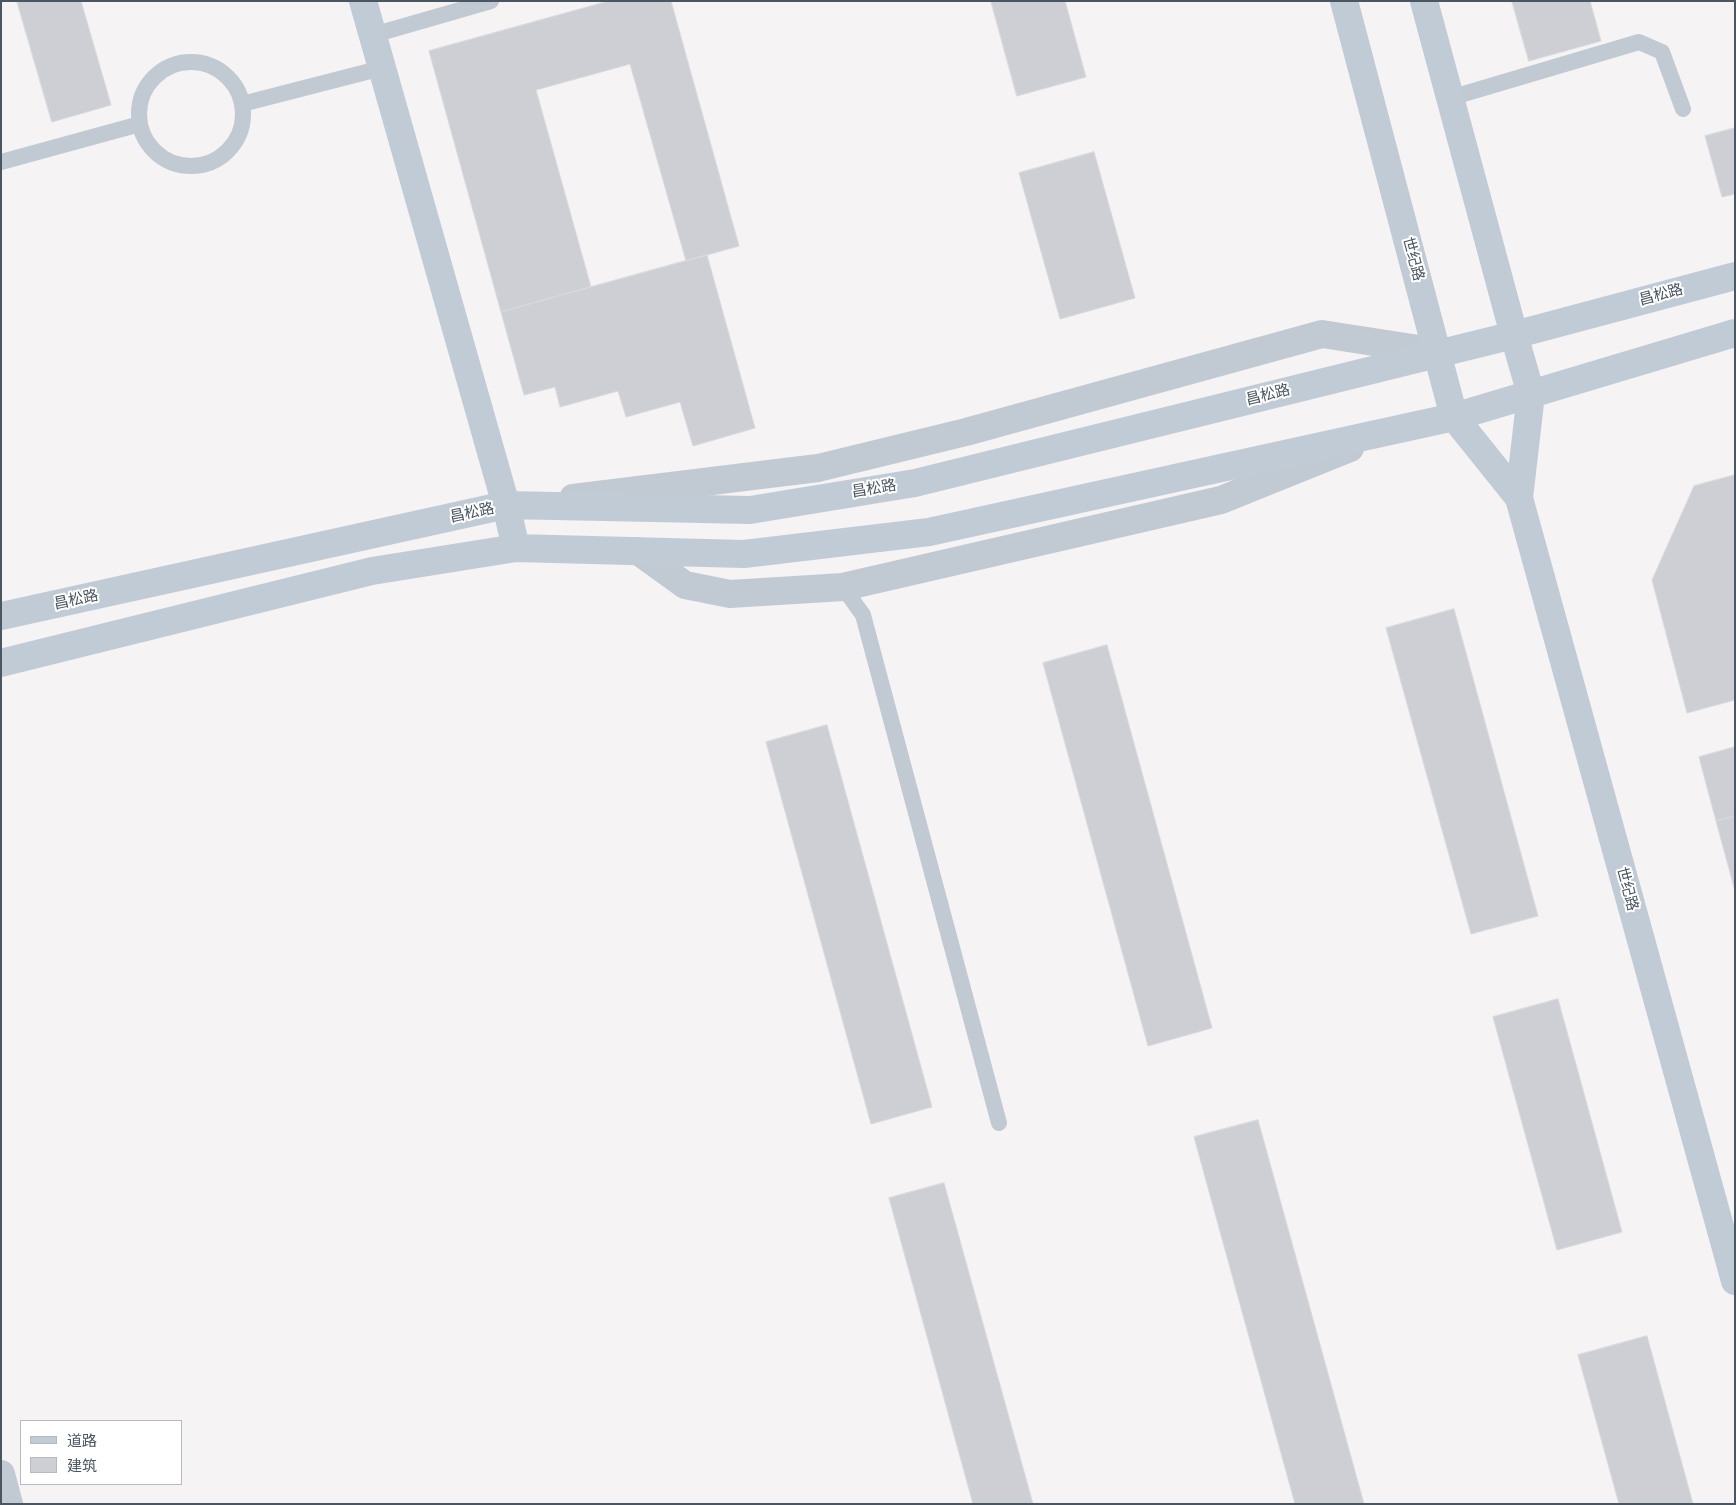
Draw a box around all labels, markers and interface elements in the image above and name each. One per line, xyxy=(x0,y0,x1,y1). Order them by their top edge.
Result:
street label: 世纪路 xyxy=(1398,235,1428,283)
street label: 昌松路 xyxy=(1637,280,1685,310)
street label: 昌松路 xyxy=(1244,381,1292,409)
street label: 昌松路 xyxy=(850,477,898,501)
street label: 昌松路 xyxy=(448,500,496,526)
street label: 昌松路 xyxy=(52,587,100,613)
street label: 世纪路 xyxy=(1612,865,1642,913)
legend xyxy=(20,1420,182,1485)
text: 道路 xyxy=(67,1432,97,1450)
text: 建筑 xyxy=(67,1457,97,1475)

